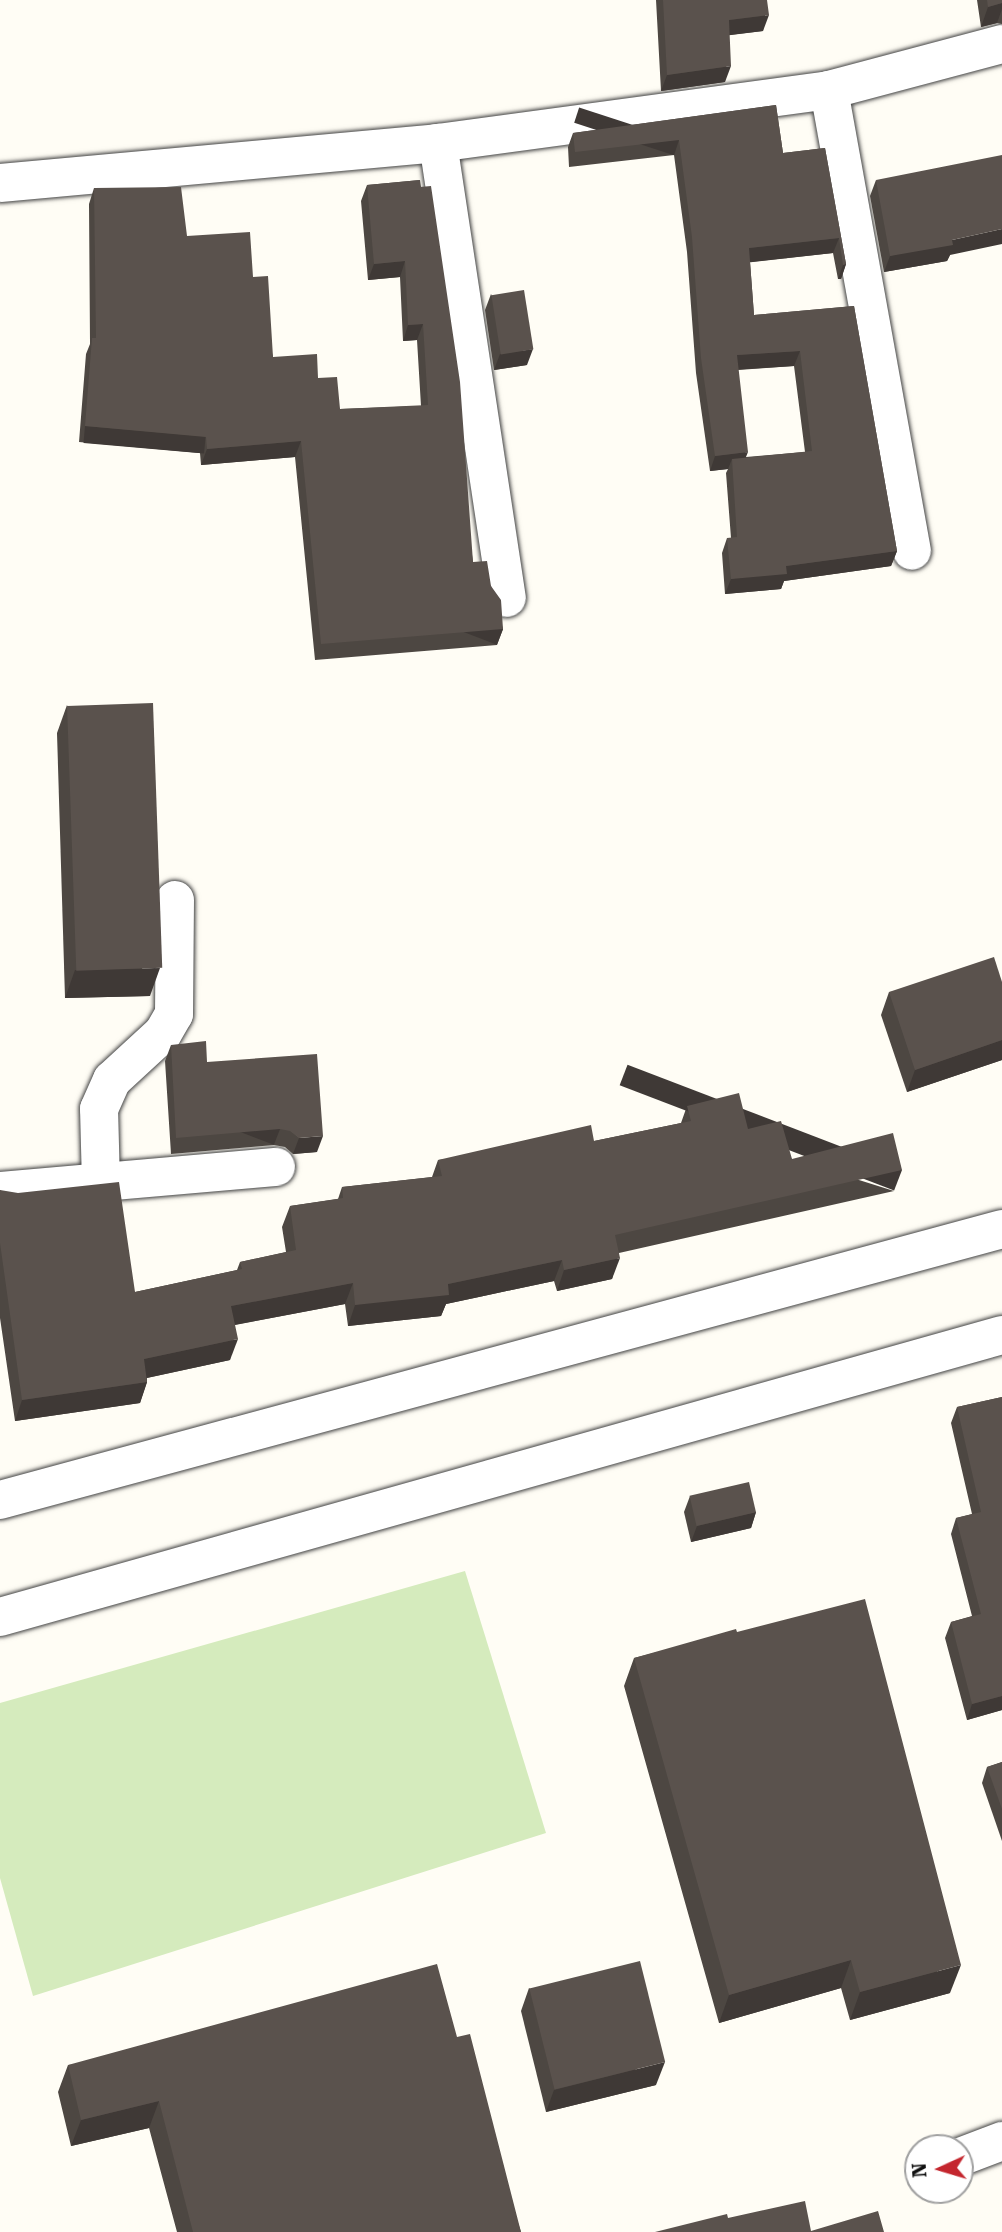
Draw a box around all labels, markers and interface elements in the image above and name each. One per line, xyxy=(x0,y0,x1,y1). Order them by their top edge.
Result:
north arrow xyxy=(904,2134,974,2204)
text: N xyxy=(908,2162,932,2178)

